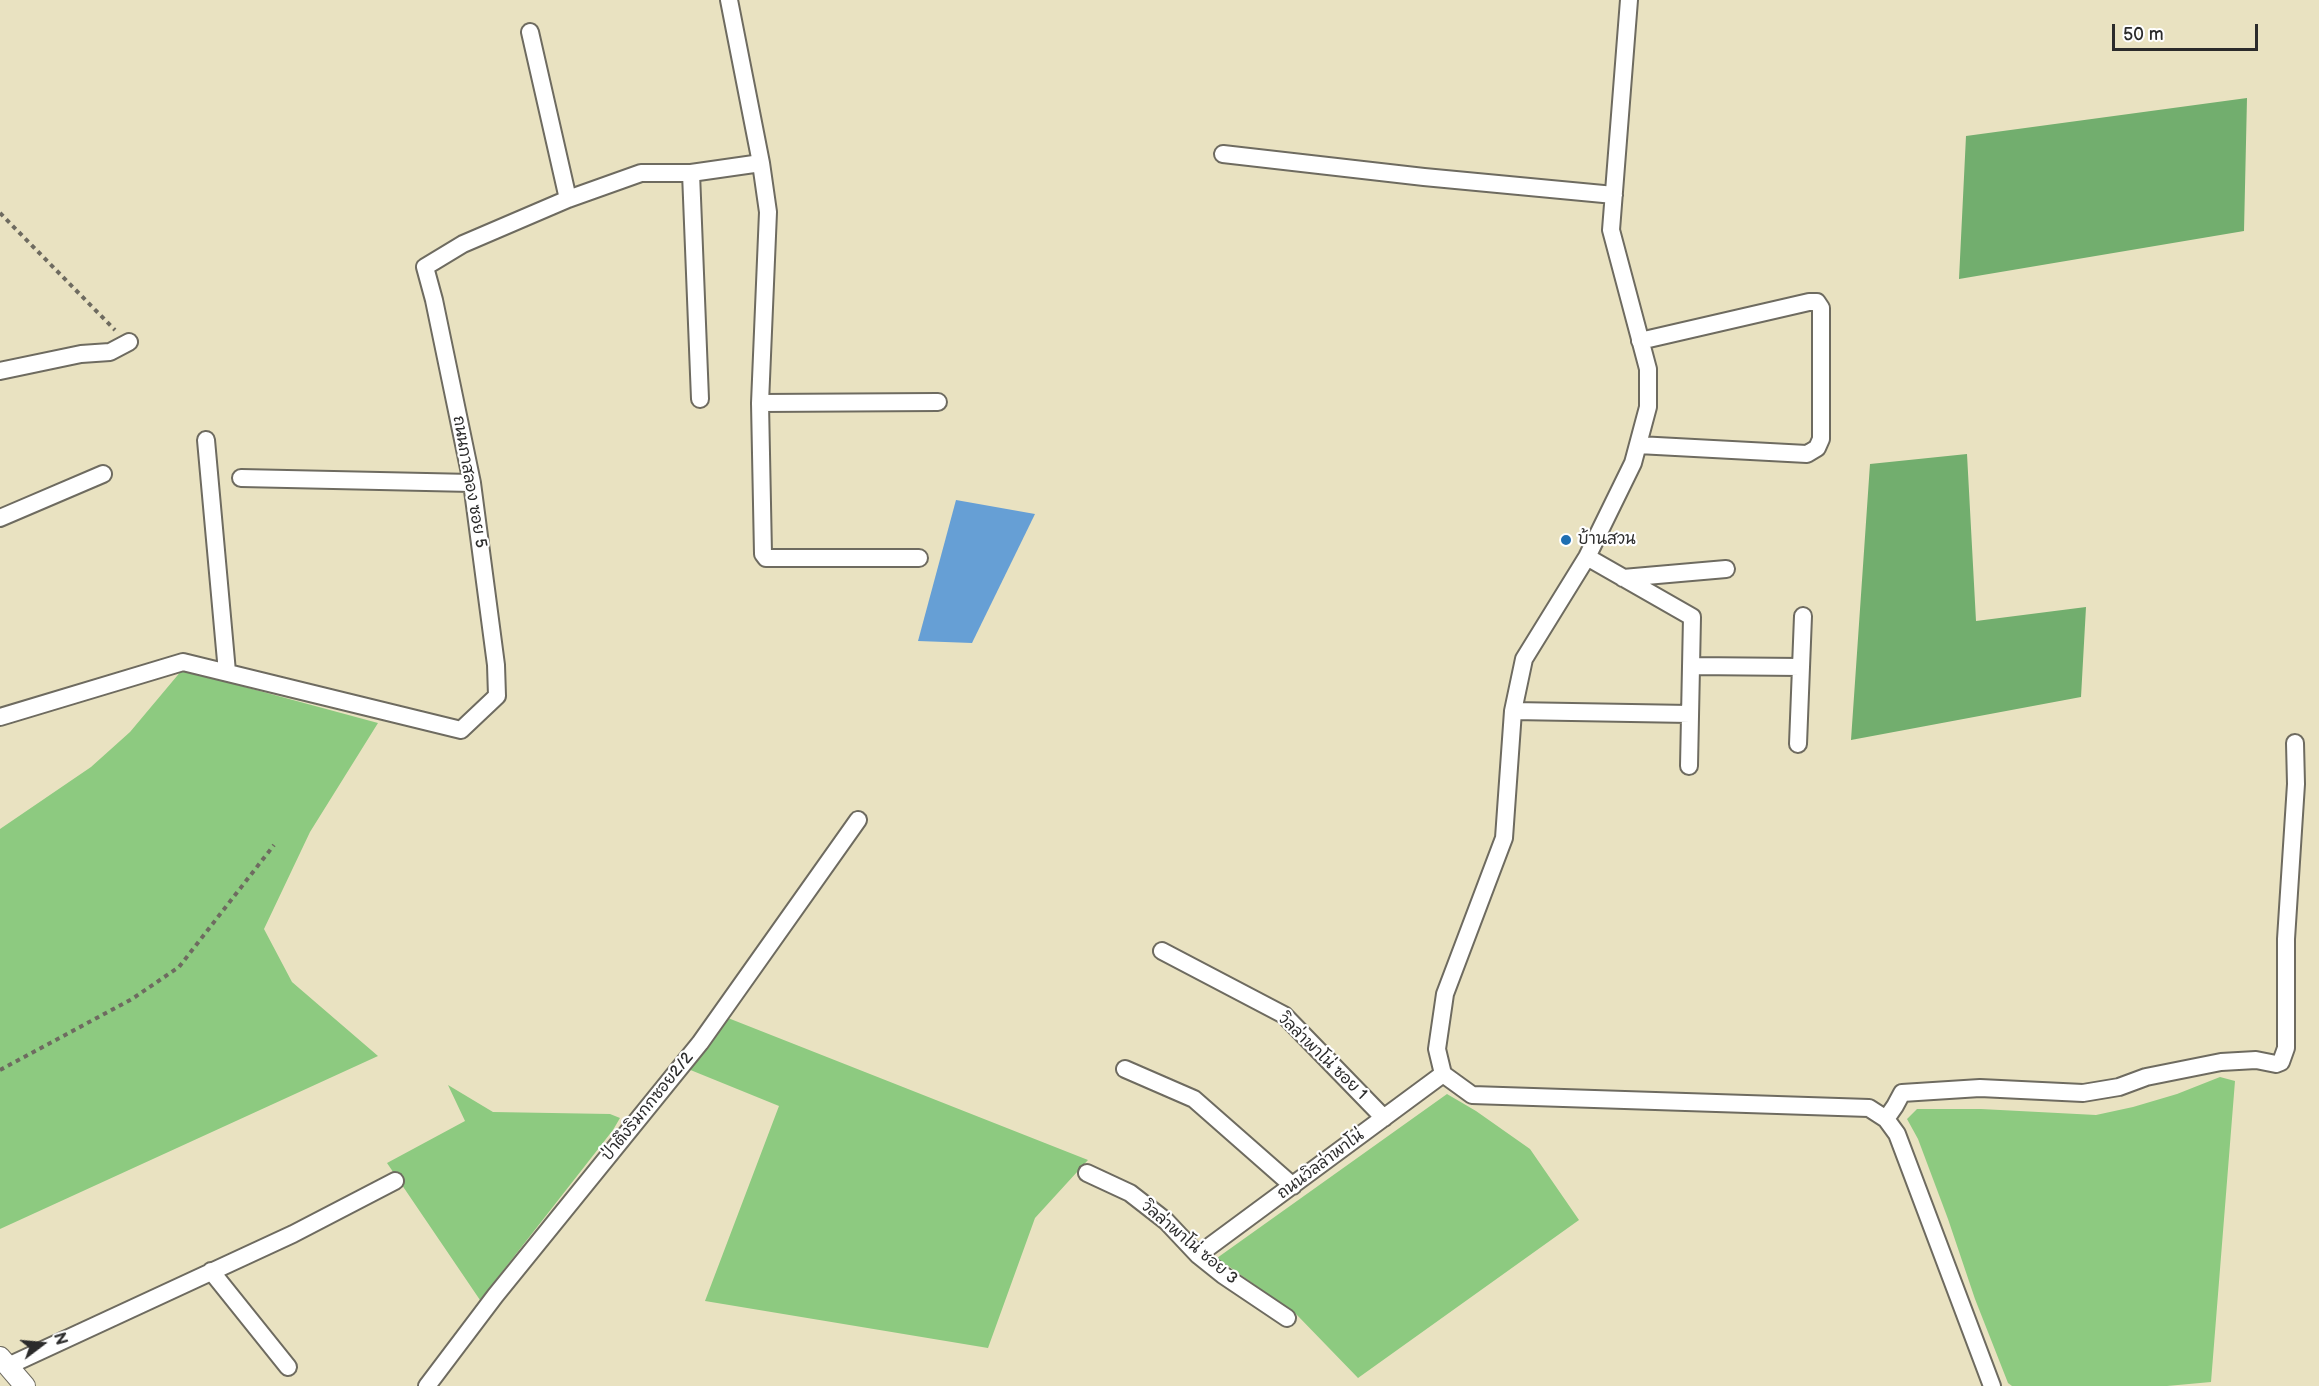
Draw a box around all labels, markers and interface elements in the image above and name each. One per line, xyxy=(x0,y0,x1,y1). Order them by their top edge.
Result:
scale bar xyxy=(2115,12,2260,50)
text: 50 m xyxy=(2123,24,2164,45)
street label: ถนนกาสลอง ซอย 5 xyxy=(448,415,490,549)
place label: บ้านสวน xyxy=(1578,530,1636,550)
marker: บ้านสวน xyxy=(1559,533,1573,547)
street label: วิลล่าพาโน่ ซอย 1 xyxy=(1273,1010,1371,1104)
street label: ป่าตึงริมกกซอย2/2 xyxy=(598,1049,698,1165)
street label: ถนนวิลล่าพาโน่ xyxy=(1274,1126,1368,1204)
street label: วิลล่าพาโน่ ซอย 3 xyxy=(1137,1197,1241,1289)
north arrow xyxy=(12,1314,72,1374)
text: N xyxy=(49,1330,71,1347)

